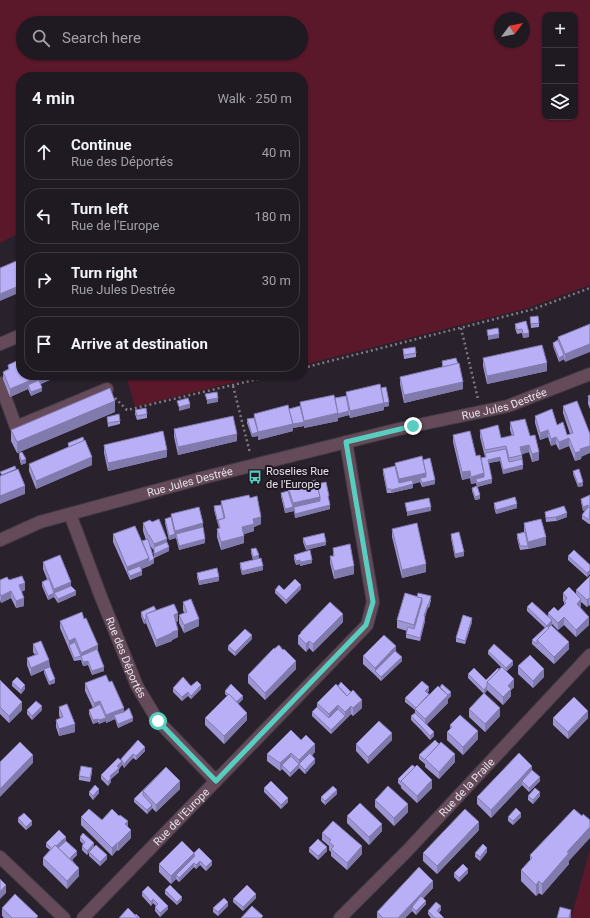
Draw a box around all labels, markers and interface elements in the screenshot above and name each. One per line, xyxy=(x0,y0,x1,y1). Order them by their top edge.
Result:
north arrow xyxy=(494,12,530,48)
map controls xyxy=(542,12,578,120)
button: + xyxy=(542,12,578,48)
search box xyxy=(16,16,308,60)
icon: search xyxy=(30,27,52,49)
text: Search here xyxy=(62,29,141,47)
button: − xyxy=(542,48,578,84)
button: layers xyxy=(542,84,578,120)
text: 4 min xyxy=(32,88,75,108)
text: Walk · 250 m xyxy=(217,91,292,106)
text: Continue xyxy=(71,136,132,154)
icon: ahead xyxy=(33,141,55,163)
text: 40 m xyxy=(262,145,291,160)
text: Rue des Déportés xyxy=(71,154,173,169)
text: Turn left xyxy=(71,200,128,218)
icon: left xyxy=(33,205,55,227)
text: 180 m xyxy=(254,209,291,224)
text: Rue de l'Europe xyxy=(71,218,160,233)
text: Turn right xyxy=(71,264,137,282)
icon: right xyxy=(33,269,55,291)
text: 30 m xyxy=(262,273,291,288)
text: Rue Jules Destrée xyxy=(71,282,175,297)
icon: arrive xyxy=(33,333,55,355)
text: Arrive at destination xyxy=(71,335,208,353)
street label: Rue Jules Destrée xyxy=(461,385,549,423)
route end xyxy=(404,417,422,435)
street label: Rue Jules Destrée xyxy=(146,465,234,500)
place label: Roselies Rue de l'Europe xyxy=(266,465,329,491)
bus stop icon: Roselies Rue de l'Europe xyxy=(247,469,263,485)
street label: Rue des Déportés xyxy=(103,615,149,701)
route start xyxy=(149,712,167,730)
street label: Rue de la Praile xyxy=(436,755,497,820)
street label: Rue de l'Europe xyxy=(151,786,212,849)

